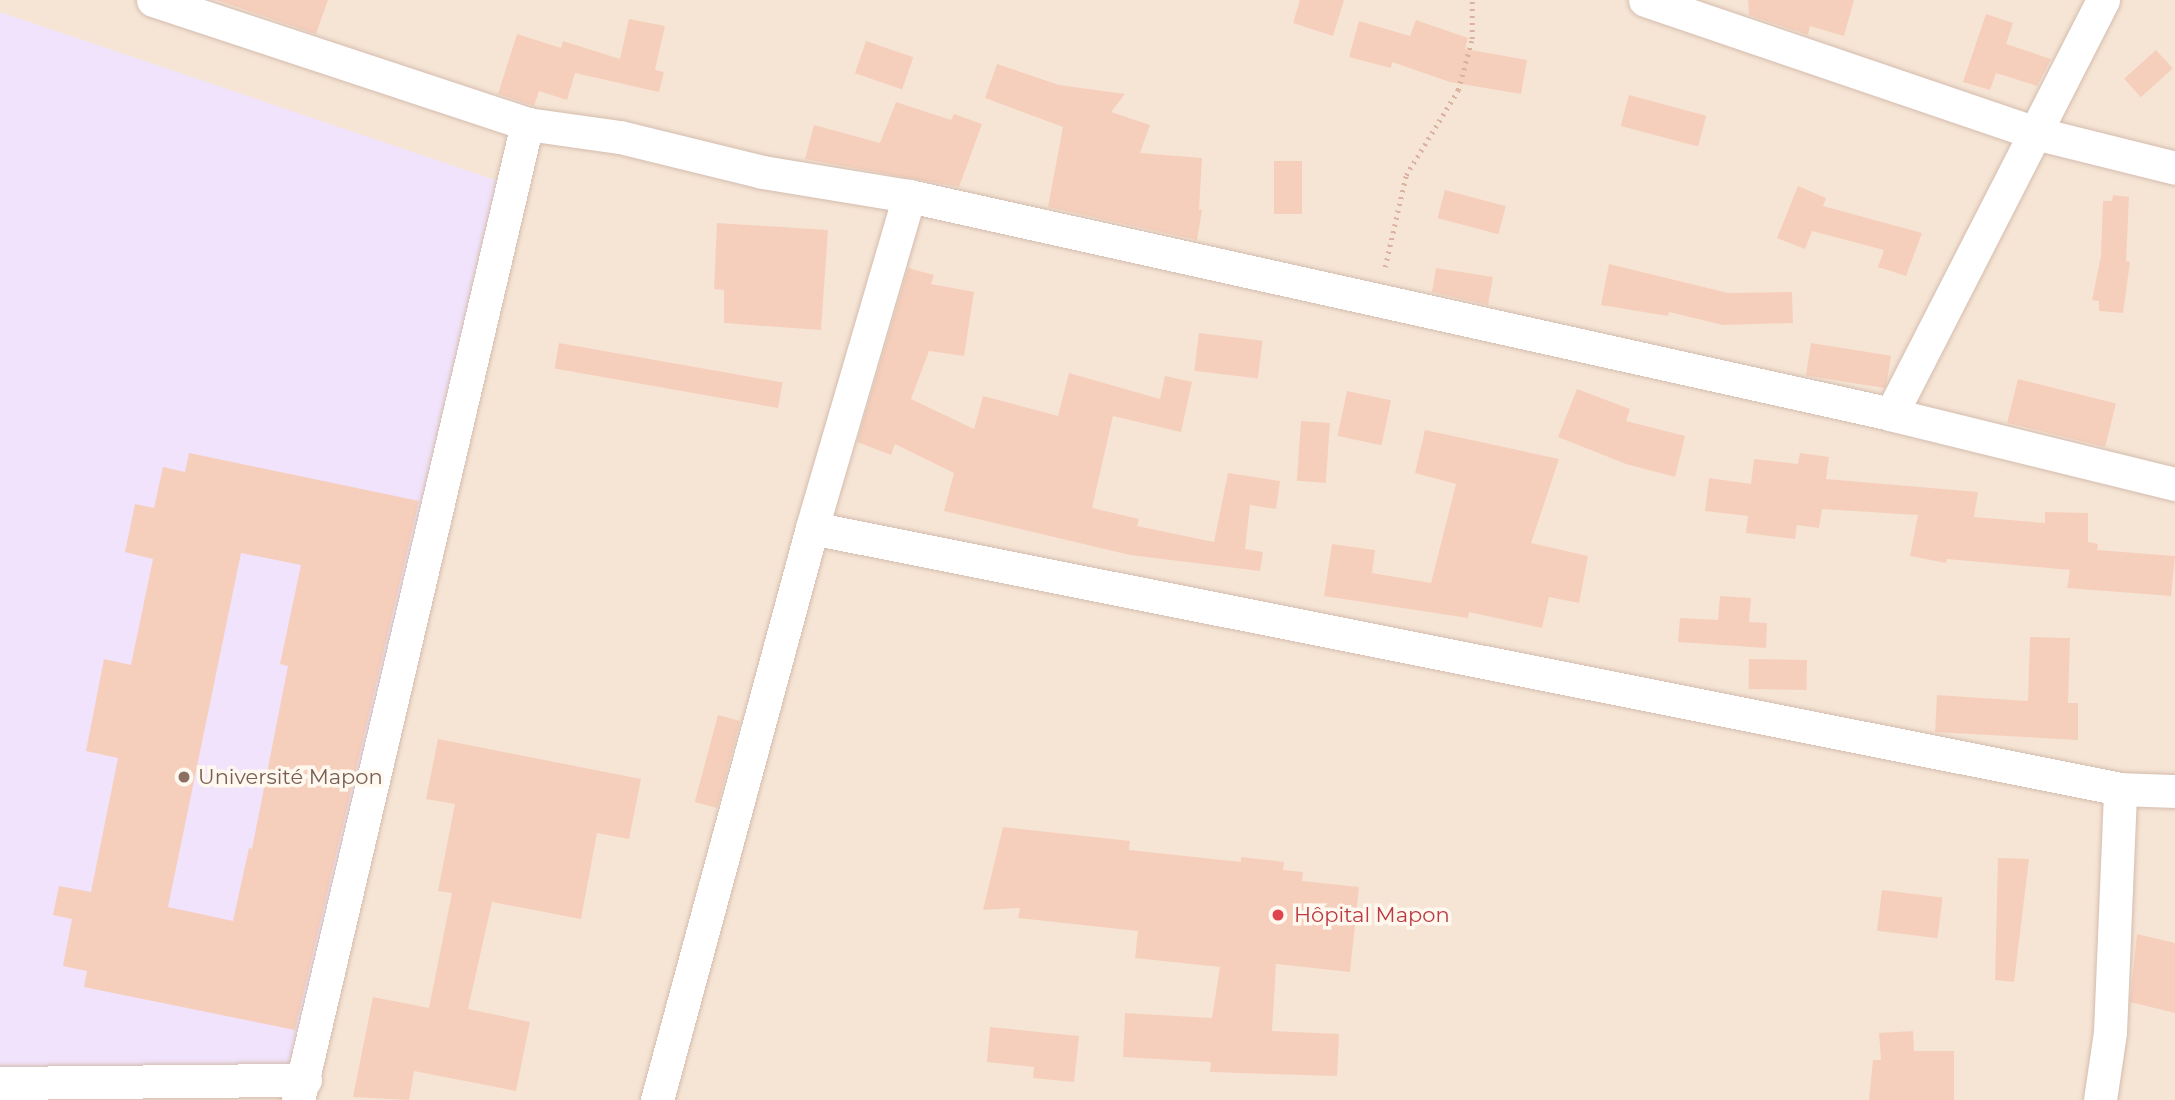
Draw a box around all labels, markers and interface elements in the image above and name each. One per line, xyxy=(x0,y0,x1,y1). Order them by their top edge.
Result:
place label: Université Mapon xyxy=(198,764,383,790)
marker: Université Mapon xyxy=(176,769,192,785)
place label: Hôpital Mapon xyxy=(1294,902,1450,928)
marker: Hôpital Mapon xyxy=(1268,905,1288,925)

